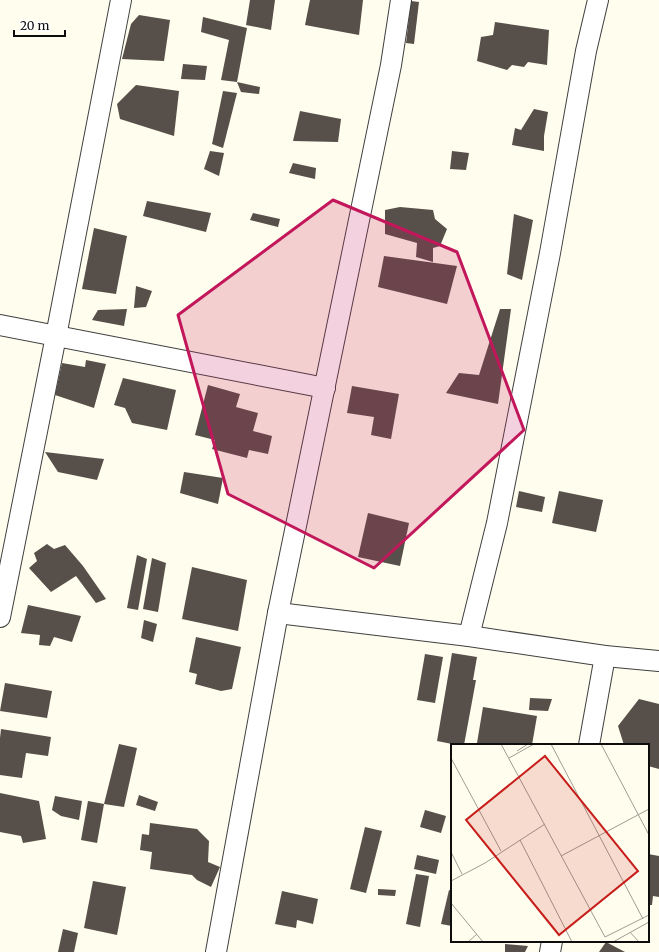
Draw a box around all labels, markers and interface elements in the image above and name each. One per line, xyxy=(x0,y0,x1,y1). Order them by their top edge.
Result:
scale bar xyxy=(14,12,65,38)
text: 20 m xyxy=(20,18,49,33)
inset map xyxy=(451,744,649,942)

